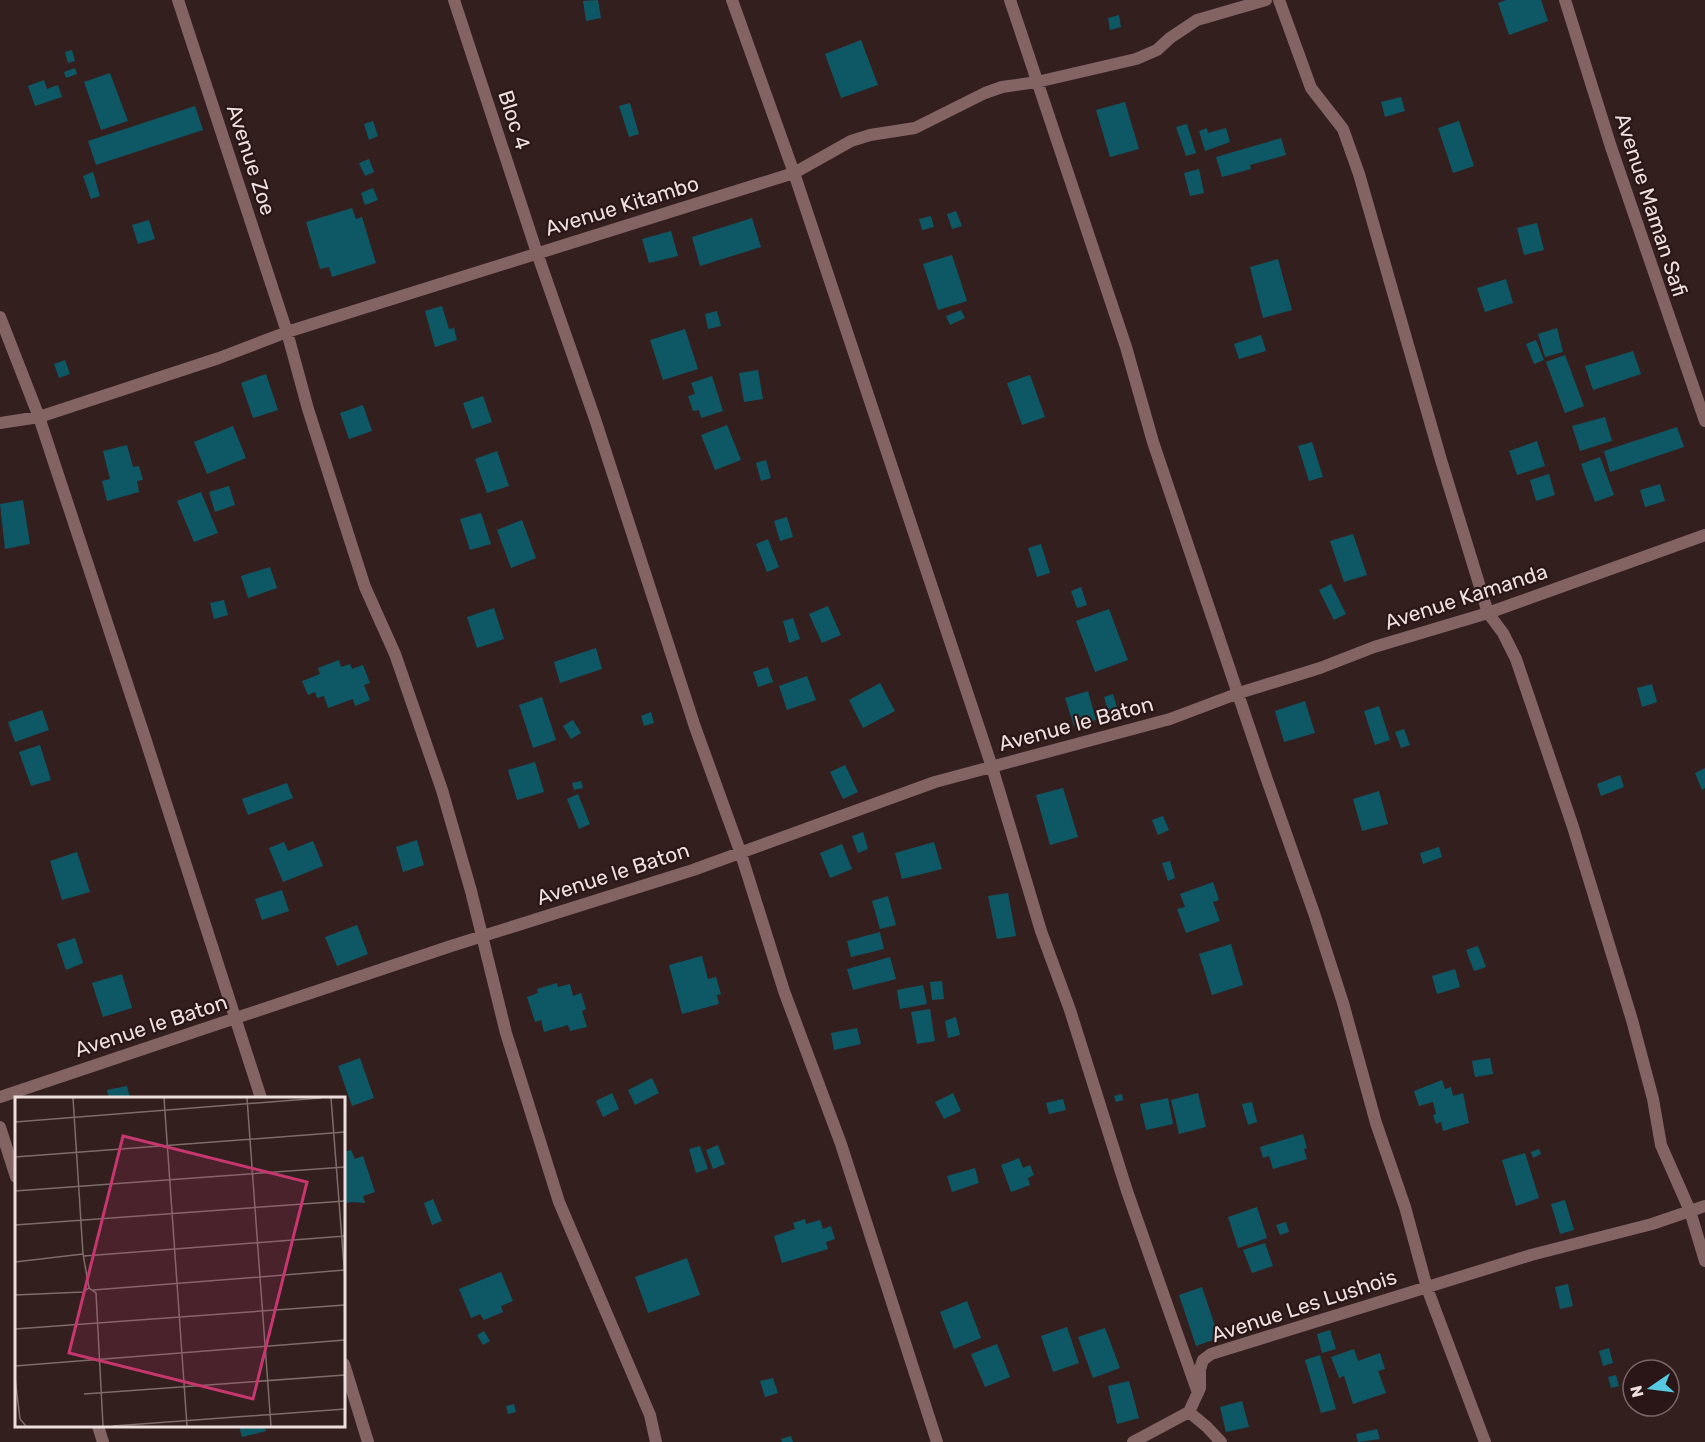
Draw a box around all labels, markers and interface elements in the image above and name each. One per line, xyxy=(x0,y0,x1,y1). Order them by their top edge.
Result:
street label: Bloc 4 xyxy=(493,87,536,153)
street label: Avenue Zoe xyxy=(222,101,281,218)
street label: Avenue Maman Safi xyxy=(1610,110,1693,300)
street label: Avenue Kitambo xyxy=(542,170,702,241)
street label: Avenue Kamanda xyxy=(1381,558,1550,635)
street label: Avenue le Baton xyxy=(996,691,1156,756)
street label: Avenue le Baton xyxy=(533,837,692,910)
street label: Avenue le Baton xyxy=(71,989,230,1062)
inset map xyxy=(15,1097,345,1427)
street label: Avenue Les Lushois xyxy=(1208,1264,1400,1347)
north arrow xyxy=(1621,1358,1681,1418)
text: N xyxy=(1626,1384,1648,1399)

